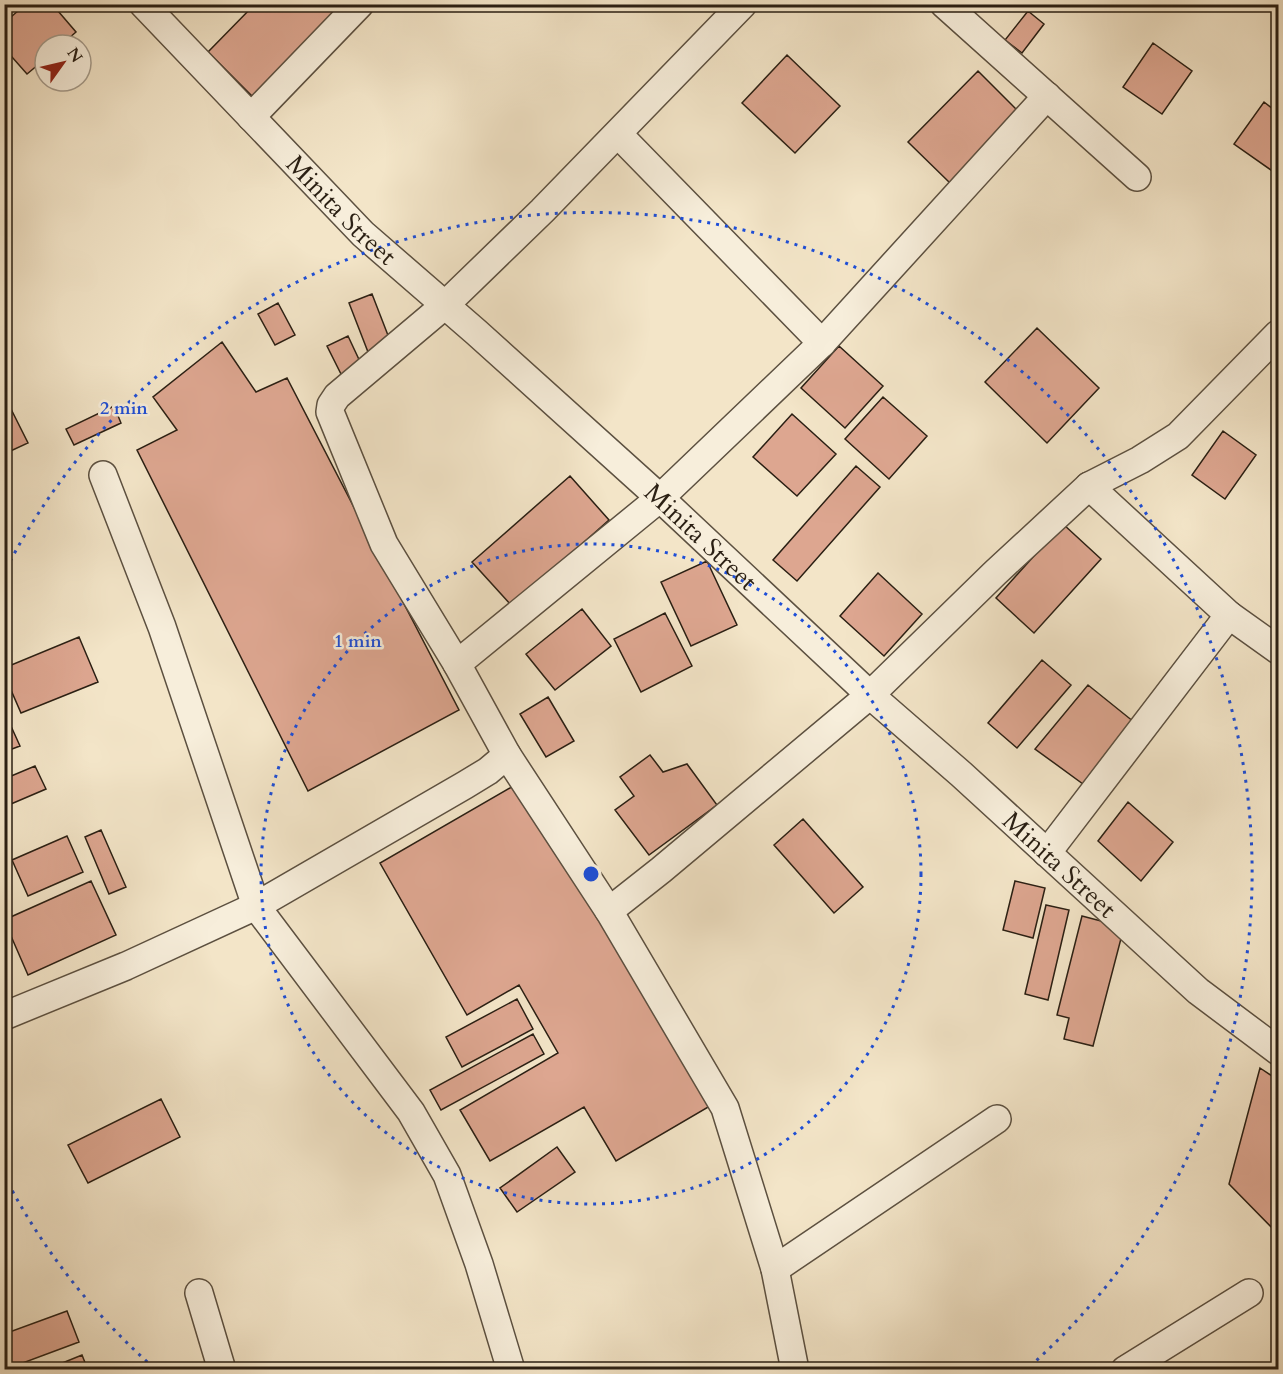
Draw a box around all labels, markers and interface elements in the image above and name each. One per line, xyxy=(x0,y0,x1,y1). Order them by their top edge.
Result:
north arrow xyxy=(33,33,93,93)
text: N xyxy=(62,43,88,67)
street label: Minita Street xyxy=(279,147,404,273)
text: 2 min xyxy=(100,396,148,421)
street label: Minita Street xyxy=(637,475,765,598)
text: 1 min xyxy=(334,629,382,654)
street label: Minita Street xyxy=(995,803,1124,926)
centre of rings xyxy=(581,864,601,884)

